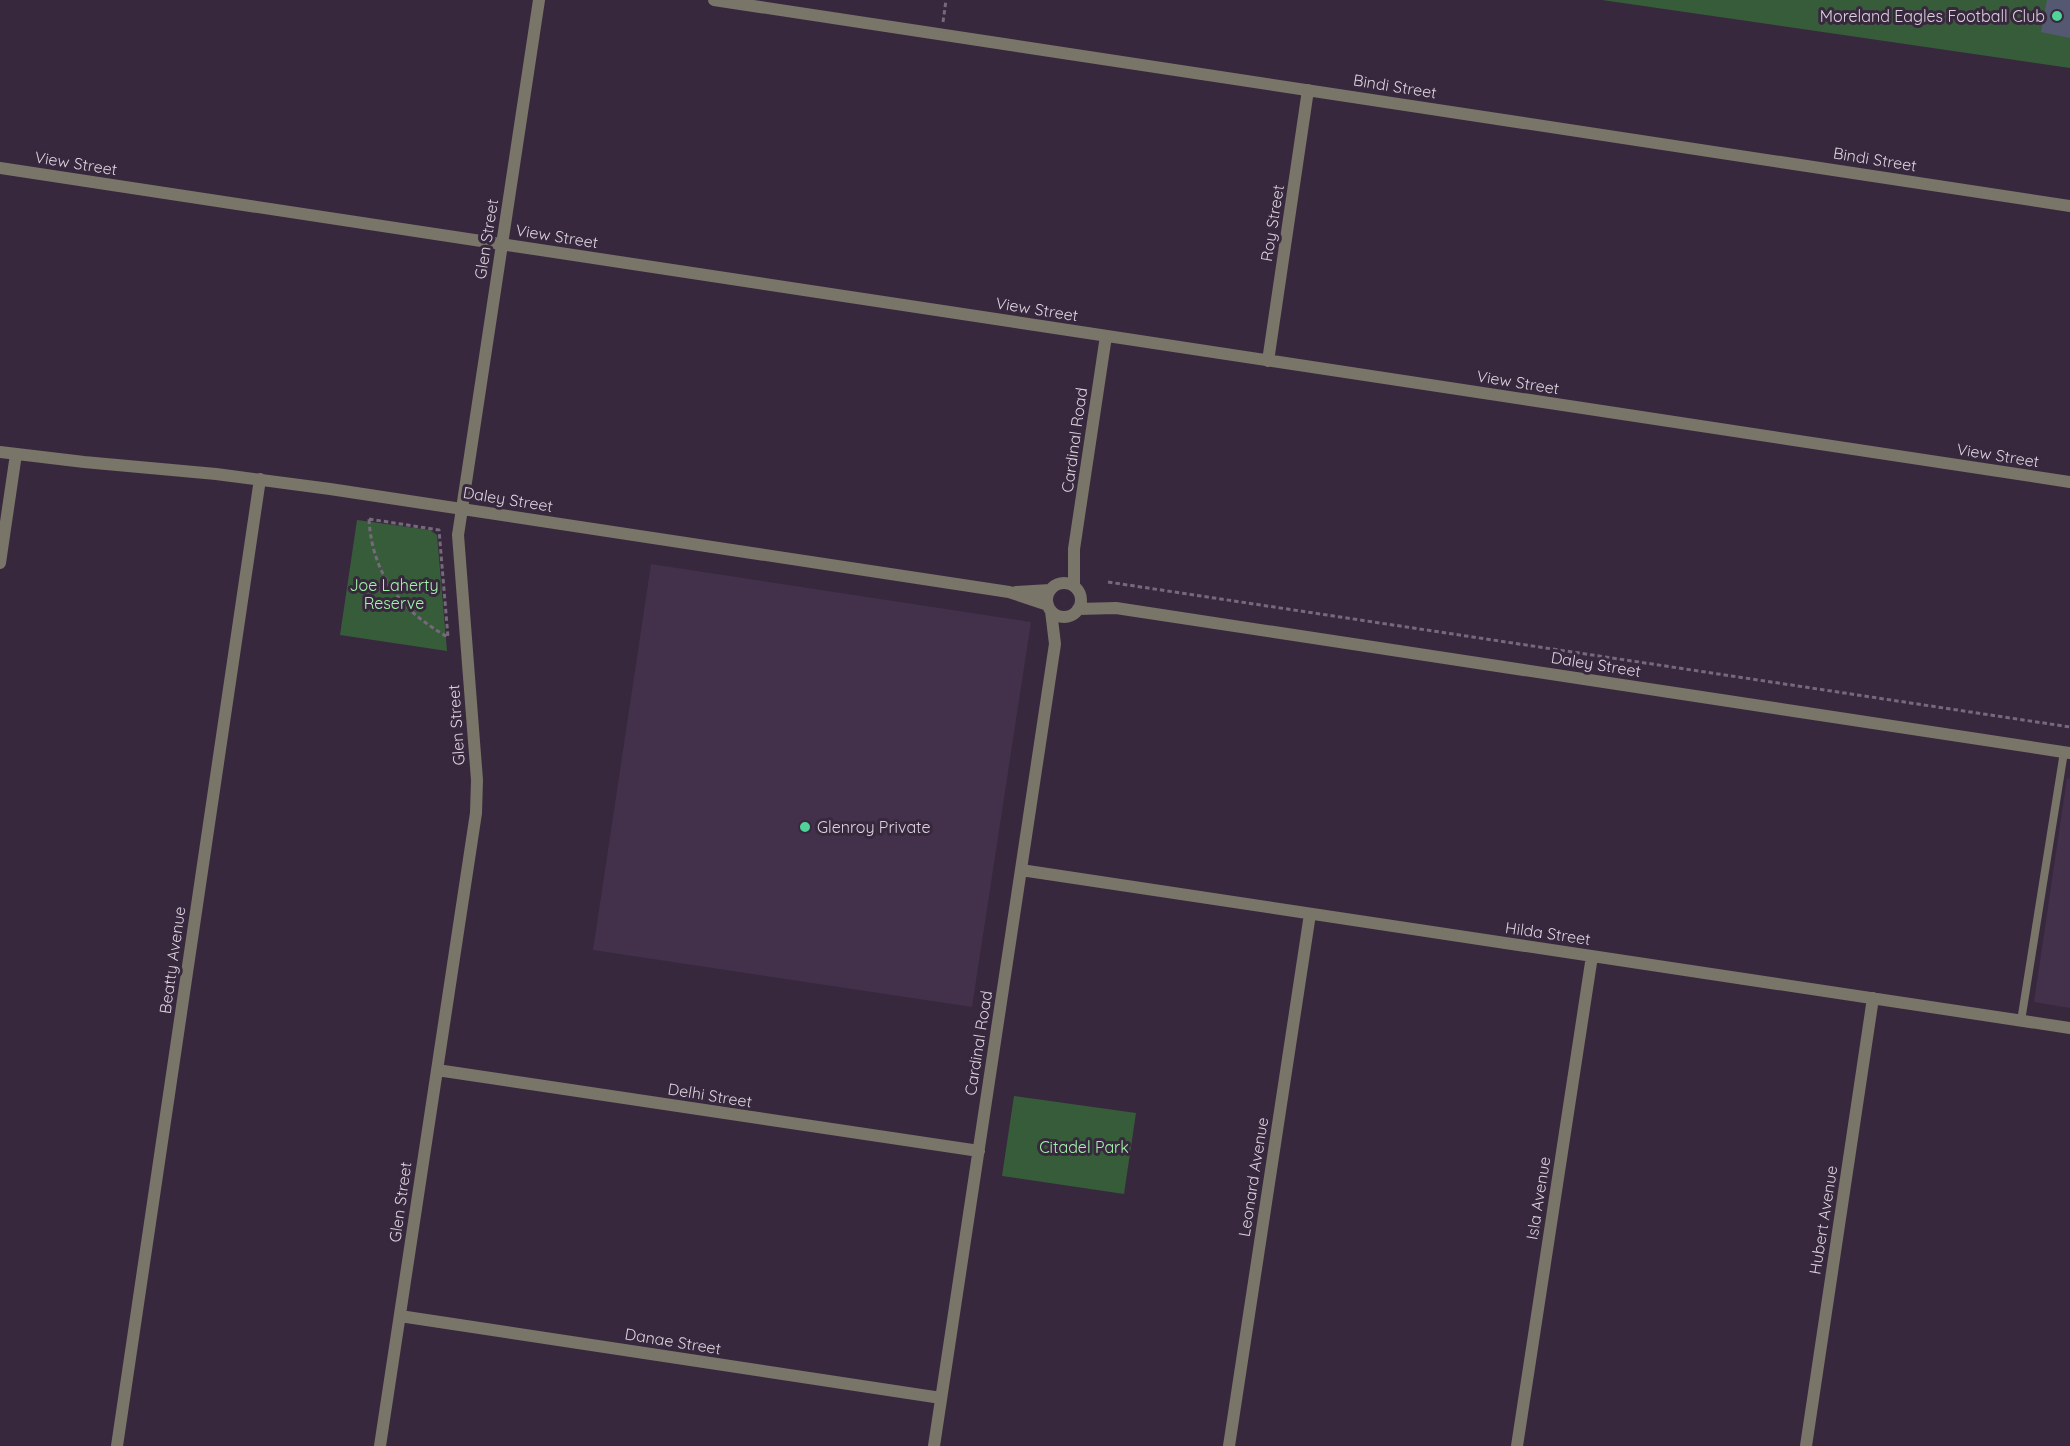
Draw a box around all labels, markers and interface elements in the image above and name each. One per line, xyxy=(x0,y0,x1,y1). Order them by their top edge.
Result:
place label: Moreland Eagles Football Club xyxy=(1820,6,2045,26)
marker: Moreland Eagles Football Club xyxy=(2050,9,2064,23)
street label: Bindi Street xyxy=(1352,70,1438,102)
street label: Bindi Street xyxy=(1832,143,1918,175)
street label: View Street xyxy=(33,147,119,179)
street label: Roy Street xyxy=(1256,183,1288,263)
street label: Glen Street xyxy=(470,197,502,281)
street label: View Street xyxy=(514,220,600,252)
street label: View Street xyxy=(994,293,1080,325)
street label: View Street xyxy=(1475,366,1561,398)
street label: Cardinal Road xyxy=(1057,386,1091,494)
street label: View Street xyxy=(1955,439,2041,471)
street label: Daley Street xyxy=(462,482,554,516)
park label: Joe Laherty Reserve xyxy=(349,575,439,613)
street label: Daley Street xyxy=(1550,647,1642,681)
street label: Glen Street xyxy=(443,684,469,766)
place label: Glenroy Private xyxy=(817,817,931,837)
marker: Glenroy Private xyxy=(798,820,812,834)
street label: Beatty Avenue xyxy=(155,905,189,1015)
street label: Hilda Street xyxy=(1504,917,1592,949)
street label: Cardinal Road xyxy=(960,989,996,1097)
street label: Delhi Street xyxy=(666,1078,754,1112)
street label: Leonard Avenue xyxy=(1234,1116,1272,1238)
park label: Citadel Park xyxy=(1039,1137,1129,1157)
street label: Isla Avenue xyxy=(1522,1155,1554,1241)
street label: Glen Street xyxy=(384,1160,416,1244)
street label: Hubert Avenue xyxy=(1805,1164,1841,1276)
street label: Danae Street xyxy=(623,1324,723,1358)

